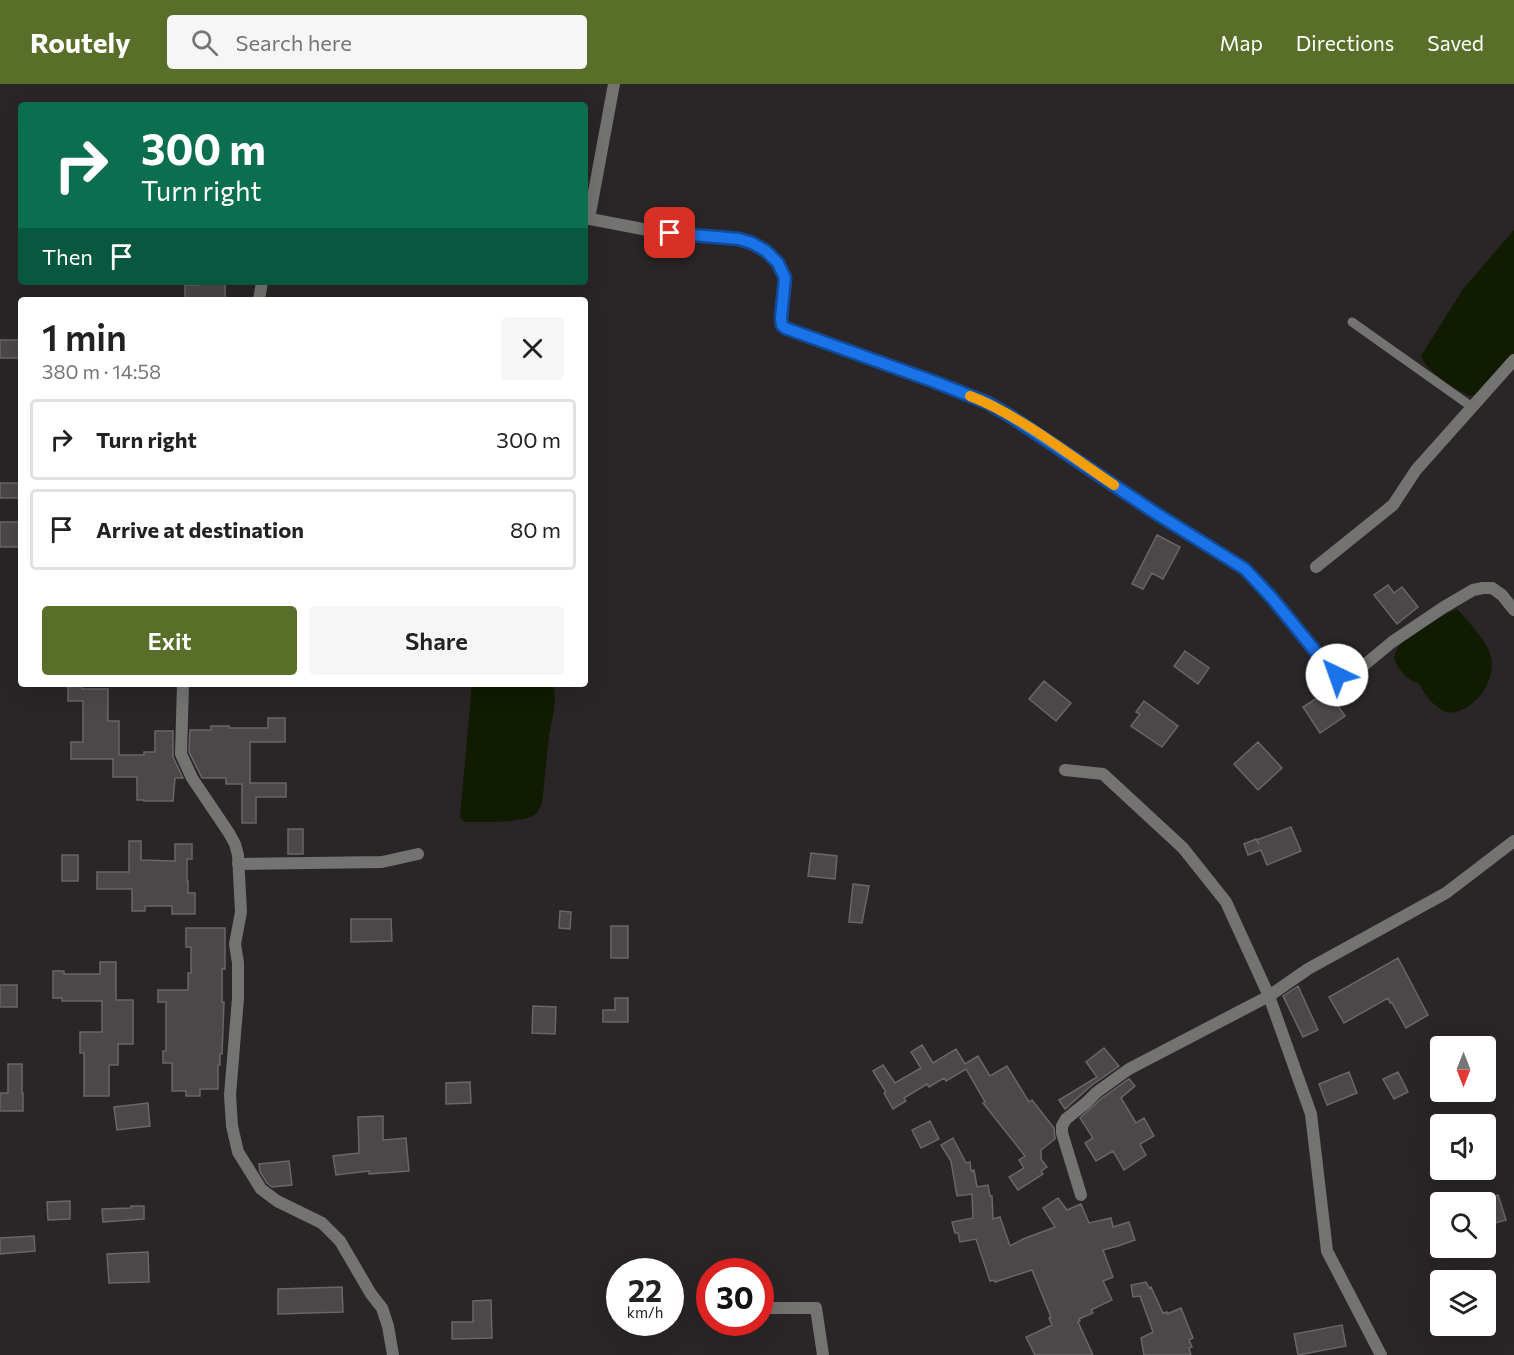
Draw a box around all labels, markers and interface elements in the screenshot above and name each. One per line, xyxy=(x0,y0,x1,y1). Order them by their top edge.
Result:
search box xyxy=(167,15,587,69)
text: Routely xyxy=(30,25,131,59)
icon: search xyxy=(188,26,221,59)
text: Search here xyxy=(236,29,352,56)
text: Map xyxy=(1220,30,1263,55)
text: Directions xyxy=(1296,30,1394,55)
text: Saved xyxy=(1427,30,1484,55)
text: 300 m xyxy=(141,122,266,174)
icon: right xyxy=(42,126,120,204)
text: Turn right xyxy=(141,174,261,207)
pin xyxy=(644,207,695,258)
icon: arrive xyxy=(653,216,686,249)
icon: arrive xyxy=(105,240,138,273)
text: Then xyxy=(42,243,93,270)
text: 1 min xyxy=(42,314,127,358)
button: close xyxy=(501,317,564,380)
text: 380 m · 14:58 xyxy=(42,359,161,383)
icon: right xyxy=(45,423,78,456)
text: Turn right xyxy=(96,426,197,453)
text: 300 m xyxy=(496,426,561,453)
icon: arrive xyxy=(45,513,78,546)
text: Arrive at destination xyxy=(96,516,304,543)
text: 80 m xyxy=(510,516,561,543)
button: Exit xyxy=(42,606,297,675)
button: Share xyxy=(309,606,564,675)
position arrow xyxy=(1305,643,1369,707)
north arrow xyxy=(1430,1036,1496,1102)
map controls xyxy=(1430,1036,1496,1336)
button: sound xyxy=(1430,1114,1496,1180)
button: search xyxy=(1430,1192,1496,1258)
speed limit sign: 30 xyxy=(696,1258,774,1336)
button: layers xyxy=(1430,1270,1496,1336)
text: 22 xyxy=(628,1271,662,1308)
text: km/h xyxy=(627,1303,663,1321)

